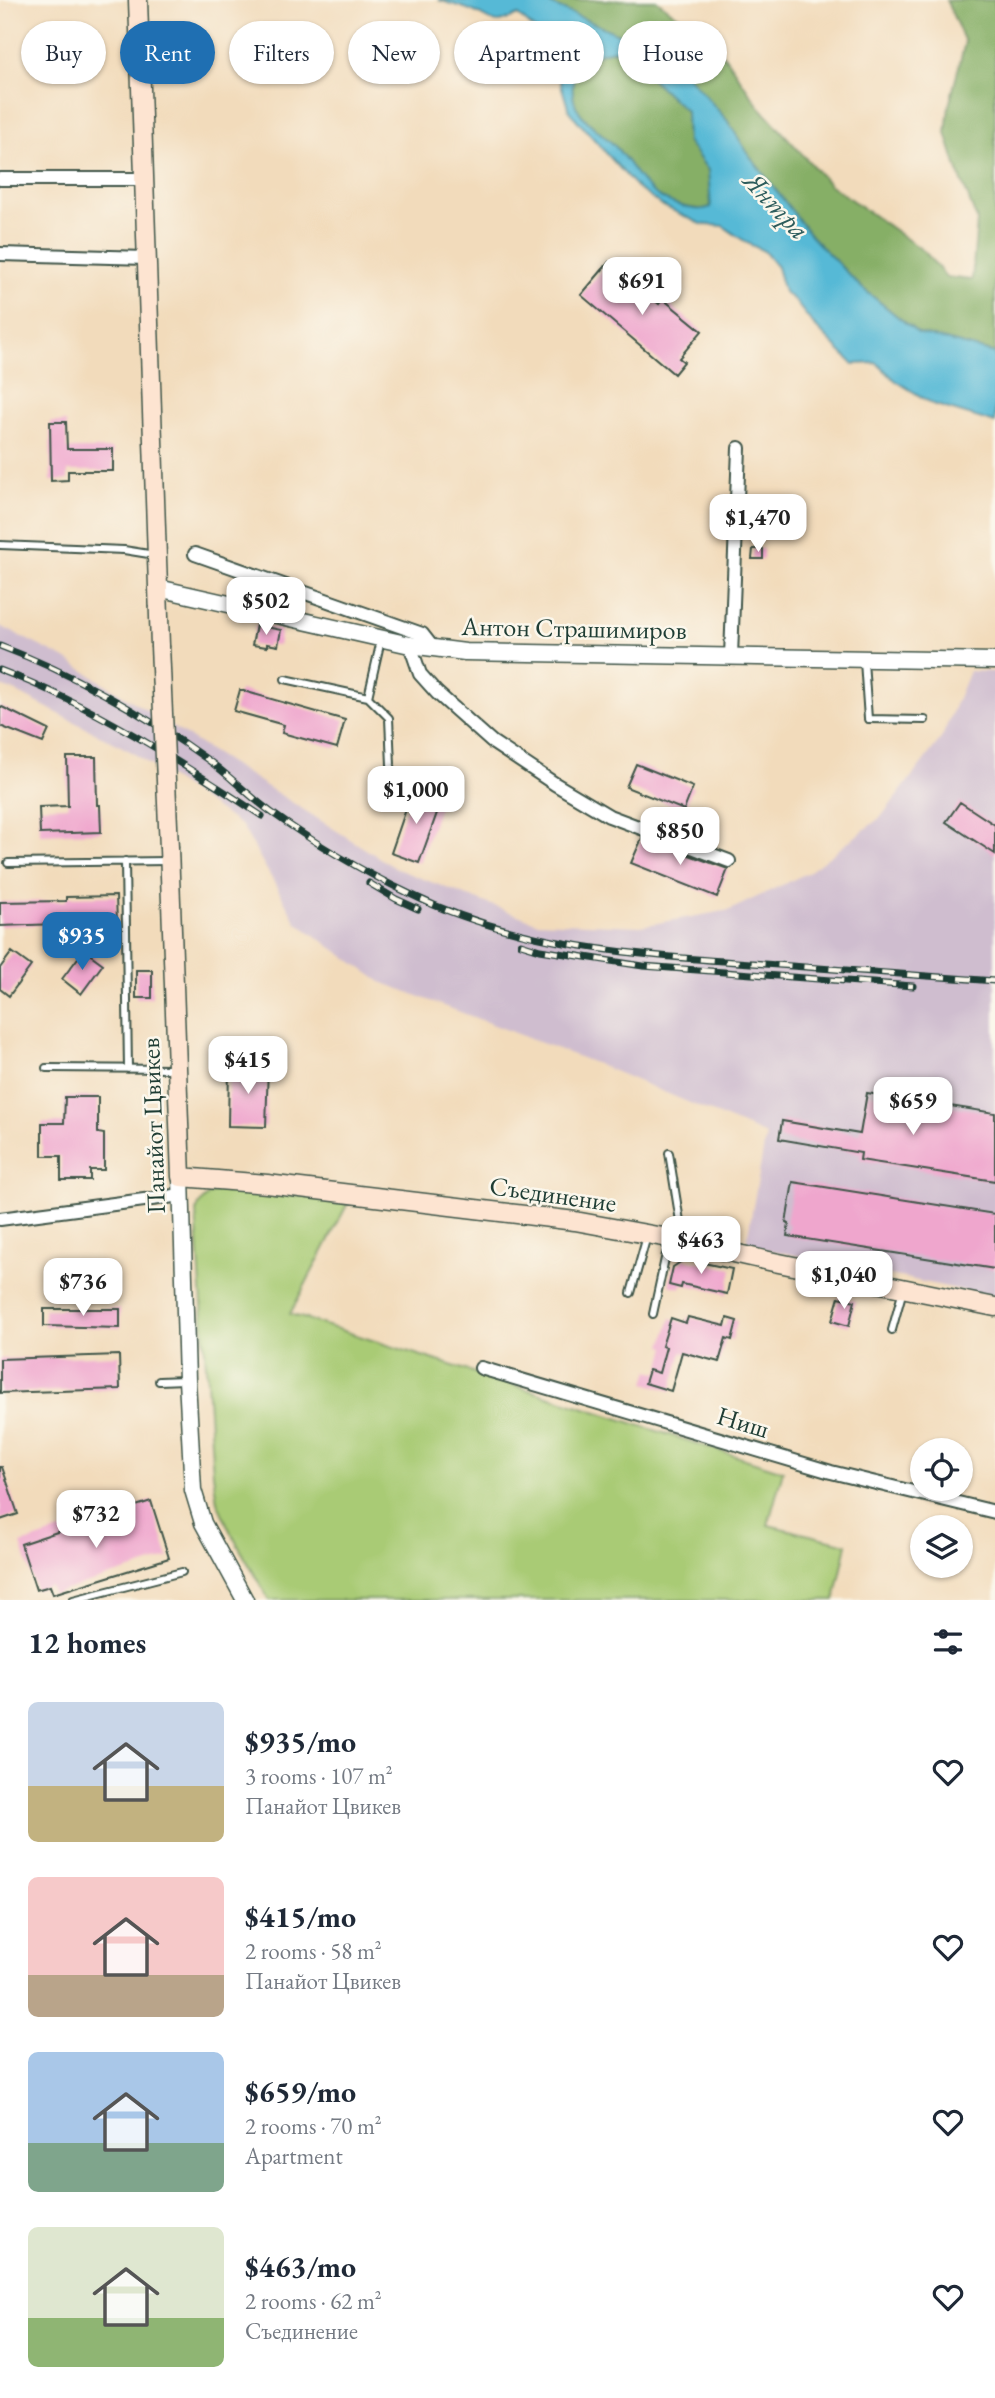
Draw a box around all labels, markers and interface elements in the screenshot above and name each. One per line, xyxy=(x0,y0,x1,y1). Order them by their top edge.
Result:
chip: Buy xyxy=(21,21,106,84)
chip: Rent xyxy=(120,21,215,84)
chip: Filters xyxy=(229,21,334,84)
chip: New xyxy=(348,21,440,84)
chip: Apartment xyxy=(454,21,604,84)
chip: House xyxy=(618,21,727,84)
water label: Янтра xyxy=(735,162,818,247)
pin: $691 xyxy=(601,258,683,317)
text: $691 xyxy=(618,265,666,295)
pin: $1,470 xyxy=(701,494,815,554)
text: $1,470 xyxy=(726,502,790,532)
pin: $502 xyxy=(225,578,307,637)
text: $502 xyxy=(242,585,290,615)
street label: Антон Страшимиров xyxy=(460,609,687,647)
pin: $1,000 xyxy=(359,766,473,826)
text: $1,000 xyxy=(384,774,448,804)
pin: $850 xyxy=(639,808,721,867)
text: $850 xyxy=(656,815,704,845)
pin: $935 xyxy=(41,912,123,972)
text: $935 xyxy=(58,920,106,950)
pin: $415 xyxy=(207,1036,289,1096)
street label: Панайот Цвикев xyxy=(133,1037,173,1215)
text: $415 xyxy=(224,1044,272,1074)
pin: $659 xyxy=(872,1078,954,1137)
text: $659 xyxy=(889,1085,937,1115)
street label: Съединение xyxy=(487,1168,619,1220)
pin: $463 xyxy=(660,1216,742,1276)
text: $463 xyxy=(677,1224,725,1254)
pin: $1,040 xyxy=(787,1252,901,1311)
pin: $736 xyxy=(42,1258,124,1318)
text: $1,040 xyxy=(812,1259,876,1289)
text: $736 xyxy=(59,1266,107,1296)
street label: Ниш xyxy=(713,1398,773,1446)
map controls xyxy=(910,1438,973,1578)
button: locate xyxy=(910,1438,973,1501)
pin: $732 xyxy=(55,1490,137,1550)
text: $732 xyxy=(72,1498,120,1528)
button: layers xyxy=(910,1515,973,1578)
text: 12 homes xyxy=(28,1623,146,1662)
icon: filters xyxy=(929,1623,967,1661)
text: $935/mo xyxy=(245,1722,356,1761)
icon: home xyxy=(84,1730,168,1814)
icon: heart xyxy=(929,1753,967,1791)
text: 3 rooms · 107 m² xyxy=(245,1761,393,1791)
text: Панайот Цвикев xyxy=(245,1791,401,1821)
text: $415/mo xyxy=(245,1897,356,1936)
icon: home xyxy=(84,1905,168,1989)
icon: heart xyxy=(929,1928,967,1966)
text: 2 rooms · 58 m² xyxy=(245,1936,382,1966)
text: Панайот Цвикев xyxy=(245,1966,401,1996)
text: $659/mo xyxy=(245,2072,356,2111)
icon: home xyxy=(84,2080,168,2164)
icon: heart xyxy=(929,2103,967,2141)
text: 2 rooms · 70 m² xyxy=(245,2111,382,2141)
text: Apartment xyxy=(245,2141,343,2171)
text: $463/mo xyxy=(245,2247,356,2286)
icon: home xyxy=(84,2255,168,2339)
icon: heart xyxy=(929,2278,967,2316)
text: 2 rooms · 62 m² xyxy=(245,2286,382,2316)
text: Съединение xyxy=(245,2316,358,2346)

